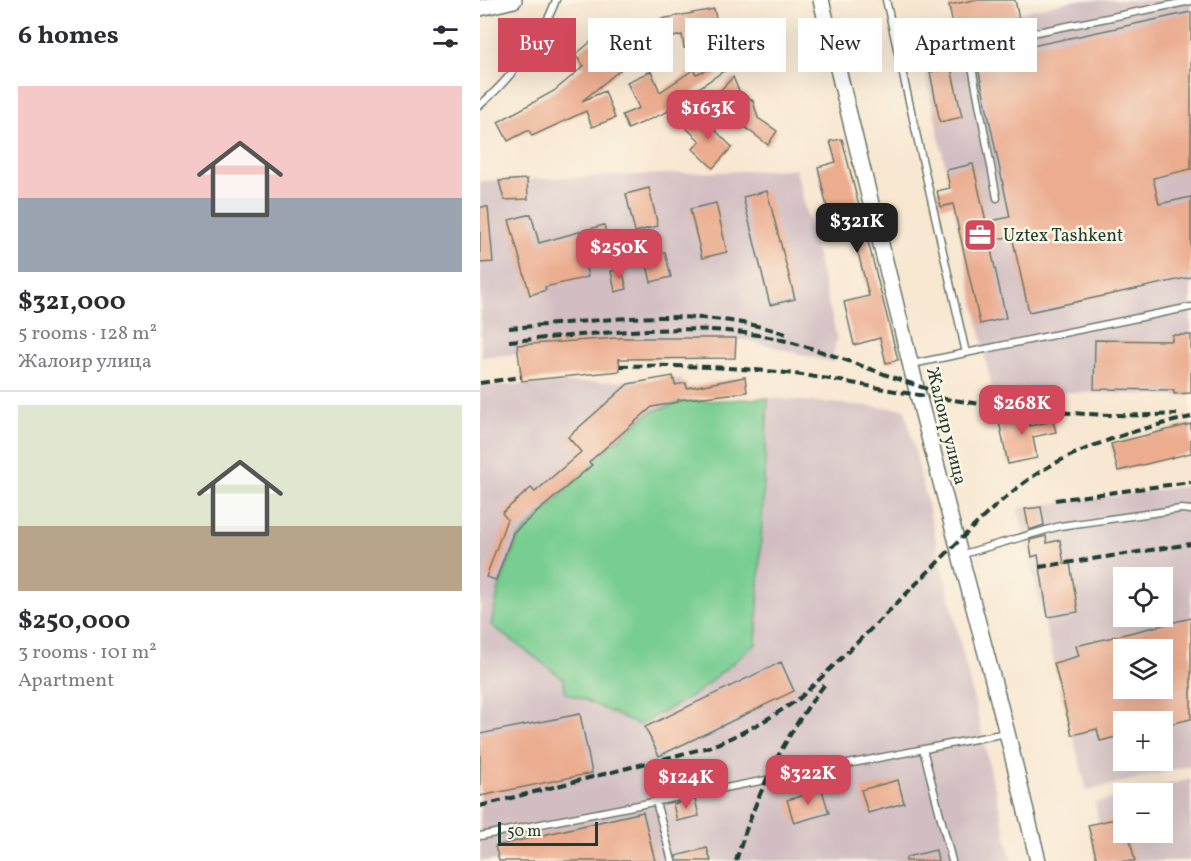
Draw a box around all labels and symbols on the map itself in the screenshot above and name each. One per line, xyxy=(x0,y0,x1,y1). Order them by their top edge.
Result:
pin: $163K xyxy=(666,90,750,141)
pin: $321K xyxy=(815,203,899,254)
office icon: Uztex Tashkent xyxy=(962,217,998,253)
place label: Uztex Tashkent xyxy=(1003,224,1123,249)
pin: $250K xyxy=(577,229,661,280)
street label: Жалоир улица xyxy=(919,365,972,488)
pin: $268K xyxy=(980,385,1064,436)
pin: $322K xyxy=(766,755,850,806)
pin: $124K xyxy=(644,759,728,810)
scale bar xyxy=(498,819,598,846)

